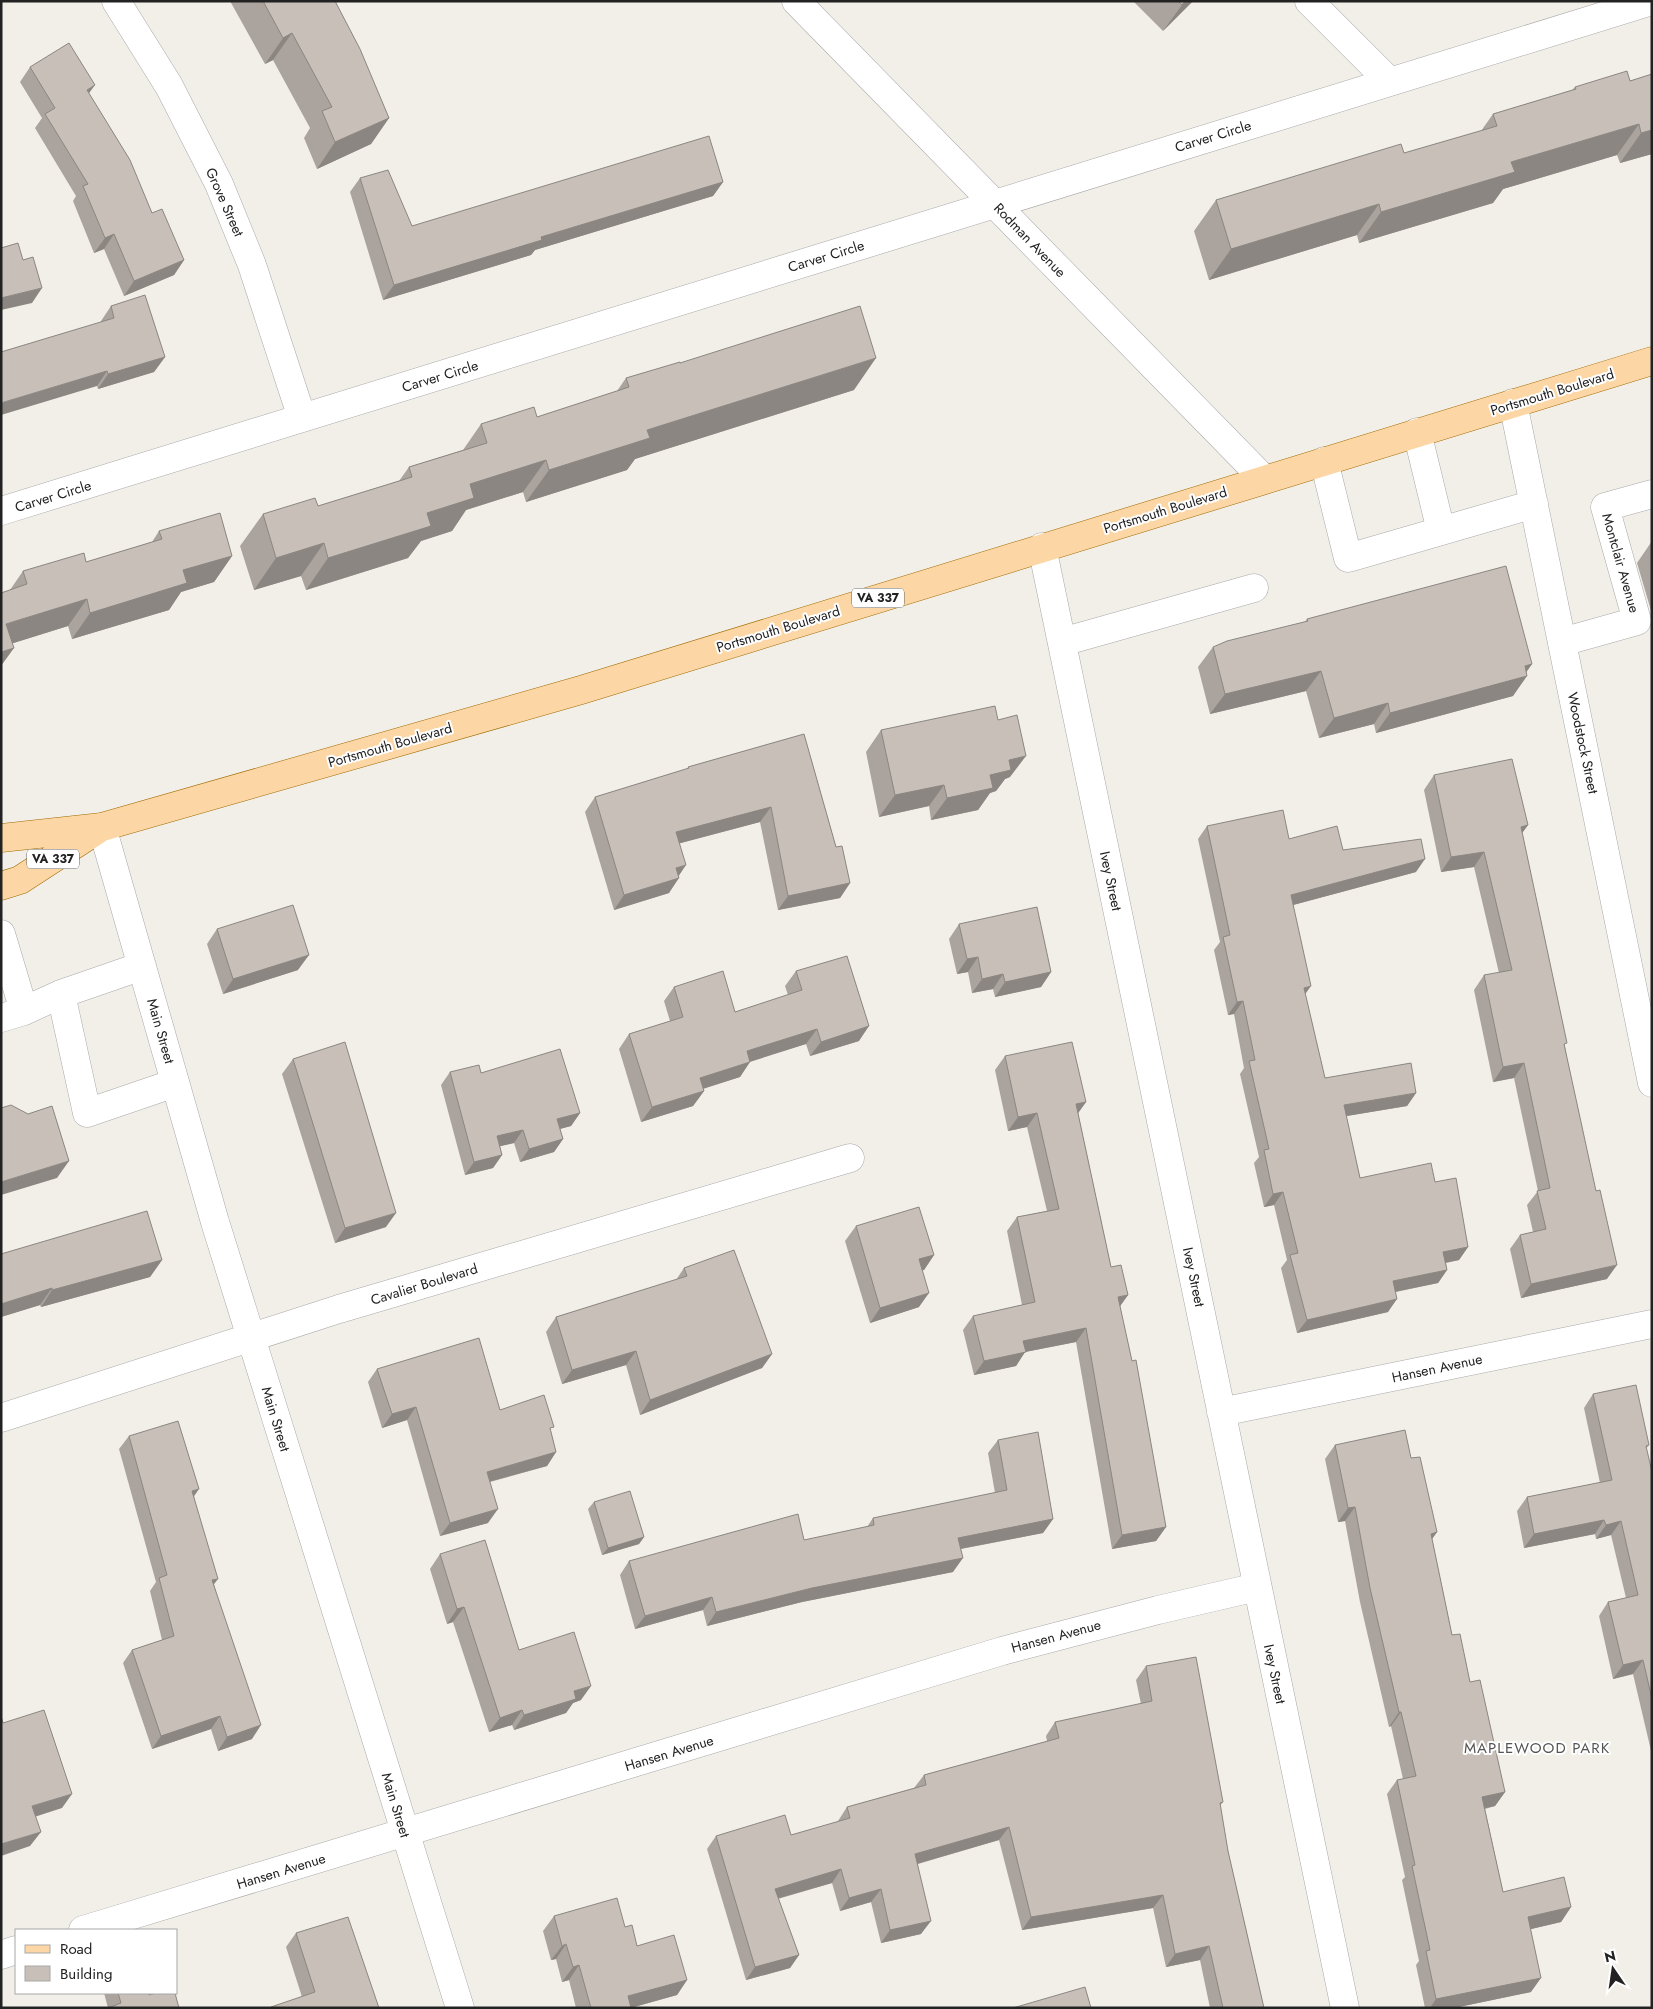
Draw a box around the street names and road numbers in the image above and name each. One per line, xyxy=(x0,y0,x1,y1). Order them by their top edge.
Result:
street label: Carver Circle xyxy=(1172,115,1254,157)
street label: Grove Street xyxy=(201,164,249,240)
street label: Rodman Avenue xyxy=(989,198,1071,282)
street label: Carver Circle xyxy=(785,235,867,277)
street label: Carver Circle xyxy=(399,355,481,397)
street label: Portsmouth Boulevard xyxy=(1488,364,1616,420)
street label: Carver Circle xyxy=(12,475,94,517)
street label: Portsmouth Boulevard xyxy=(1101,482,1229,538)
street label: Montclair Avenue xyxy=(1597,511,1645,615)
road number: VA 337 xyxy=(852,588,904,608)
street label: Portsmouth Boulevard xyxy=(714,601,842,657)
street label: Woodstock Street xyxy=(1562,690,1604,796)
street label: Portsmouth Boulevard xyxy=(326,718,454,772)
road number: VA 337 xyxy=(27,850,79,869)
street label: Ivey Street xyxy=(1095,850,1127,913)
street label: Main Street xyxy=(142,996,180,1066)
street label: Ivey Street xyxy=(1178,1246,1210,1309)
street label: Cavalier Boulevard xyxy=(368,1258,480,1310)
street label: Hansen Avenue xyxy=(1390,1349,1484,1387)
street label: Main Street xyxy=(257,1384,295,1454)
street label: Hansen Avenue xyxy=(1009,1614,1103,1658)
street label: Ivey Street xyxy=(1259,1643,1291,1706)
street label: Hansen Avenue xyxy=(622,1730,716,1776)
street label: Main Street xyxy=(377,1770,415,1840)
street label: Hansen Avenue xyxy=(234,1848,328,1894)

